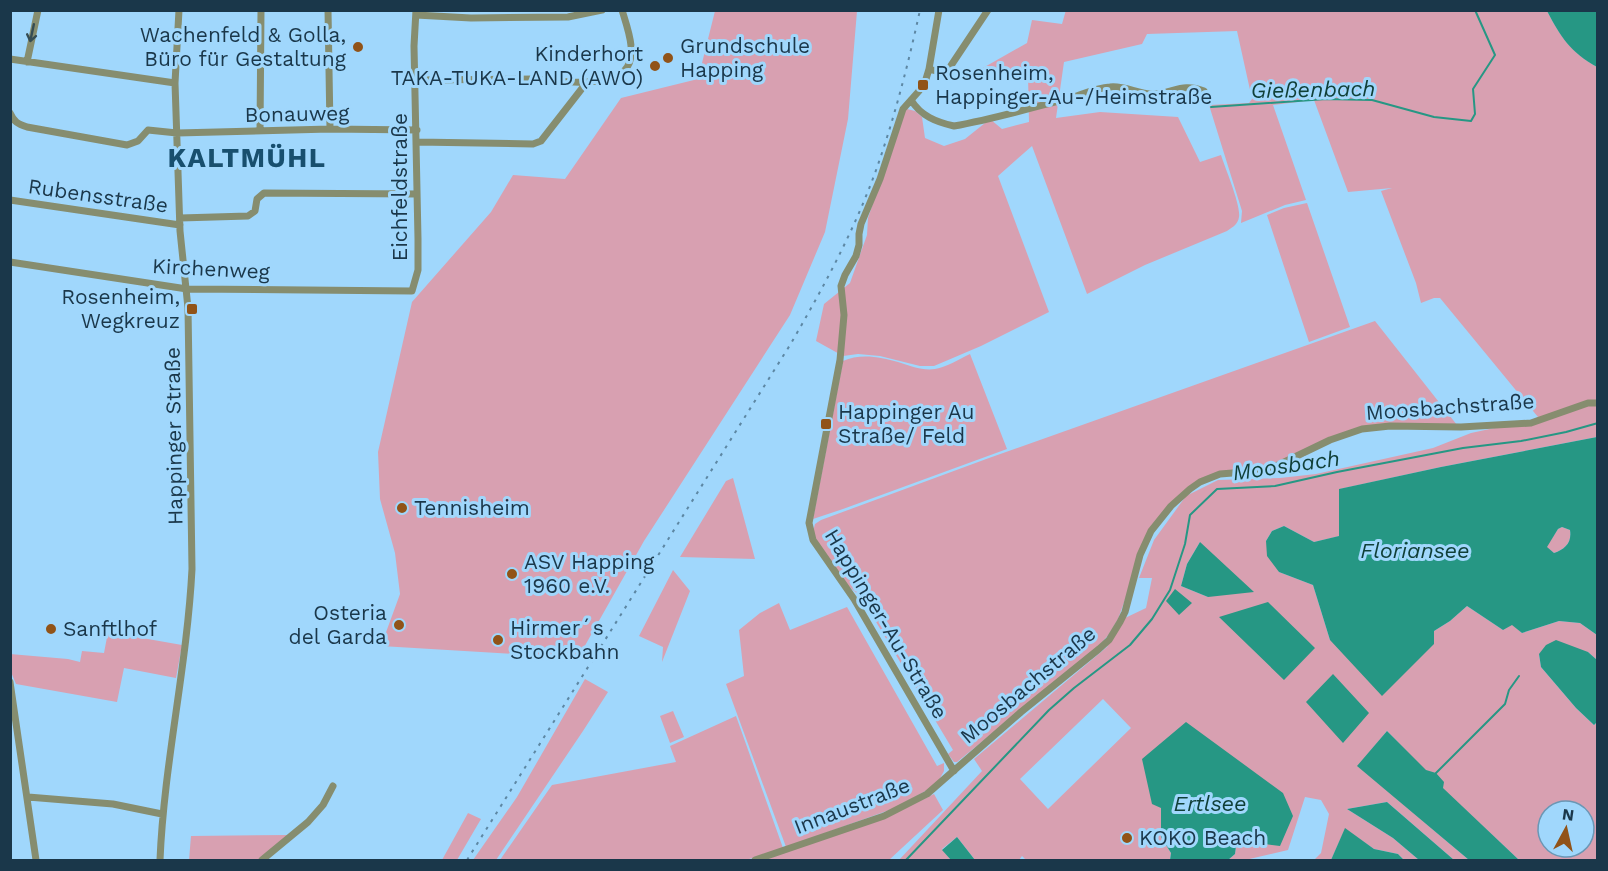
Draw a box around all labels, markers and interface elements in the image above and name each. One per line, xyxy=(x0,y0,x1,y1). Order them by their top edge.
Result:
one-way arrow xyxy=(26,22,37,42)
place label: Wachenfeld & Golla, Büro für Gestaltung xyxy=(140,22,347,71)
place label: Grundschule Happing xyxy=(680,33,810,82)
marker: Wachenfeld & Golla, Büro für Gestaltung xyxy=(351,40,365,54)
place label: Kinderhort TAKA-TUKA-LAND (AWO) xyxy=(391,41,643,90)
marker: Grundschule Happing xyxy=(661,51,675,65)
marker: Kinderhort TAKA-TUKA-LAND (AWO) xyxy=(648,59,662,73)
place label: Rosenheim, Happinger-Au-/Heimstraße xyxy=(935,60,1212,109)
water label: Gießenbach xyxy=(1250,76,1376,103)
marker: Rosenheim, Happinger-Au-/Heimstraße xyxy=(916,78,930,92)
street label: Bonauweg xyxy=(244,100,350,127)
street label: Eichfeldstraße xyxy=(387,113,412,261)
district label: KALTMÜHL xyxy=(167,142,327,174)
street label: Rubensstraße xyxy=(26,173,170,218)
street label: Kirchenweg xyxy=(152,253,271,284)
place label: Rosenheim, Wegkreuz xyxy=(61,284,180,333)
marker: Rosenheim, Wegkreuz xyxy=(185,302,199,316)
street label: Happinger Straße xyxy=(159,347,188,525)
street label: Moosbachstraße xyxy=(1365,388,1535,425)
place label: Happinger Au Straße/ Feld xyxy=(838,399,974,448)
marker: Happinger Au Straße/ Feld xyxy=(819,417,833,431)
water label: Moosbach xyxy=(1231,446,1341,485)
place label: Tennisheim xyxy=(414,495,530,520)
marker: Tennisheim xyxy=(395,501,409,515)
street label: Happinger-Au-Straße xyxy=(820,524,953,723)
water label: Floriansee xyxy=(1360,538,1470,563)
place label: ASV Happing 1960 e.V. xyxy=(524,549,655,598)
marker: ASV Happing 1960 e.V. xyxy=(505,567,519,581)
place label: Osteria del Garda xyxy=(288,600,387,649)
place label: Hirmer´s Stockbahn xyxy=(510,615,620,664)
place label: Sanftlhof xyxy=(63,616,157,641)
marker: Osteria del Garda xyxy=(392,618,406,632)
street label: Moosbachstraße xyxy=(955,621,1100,748)
marker: Sanftlhof xyxy=(44,622,58,636)
marker: Hirmer´s Stockbahn xyxy=(491,633,505,647)
street label: Innaustraße xyxy=(790,772,913,839)
water label: Ertlsee xyxy=(1173,791,1247,816)
north arrow xyxy=(1536,799,1596,859)
text: N xyxy=(1561,804,1575,825)
place label: KOKO Beach xyxy=(1139,825,1266,850)
marker: KOKO Beach xyxy=(1120,831,1134,845)

